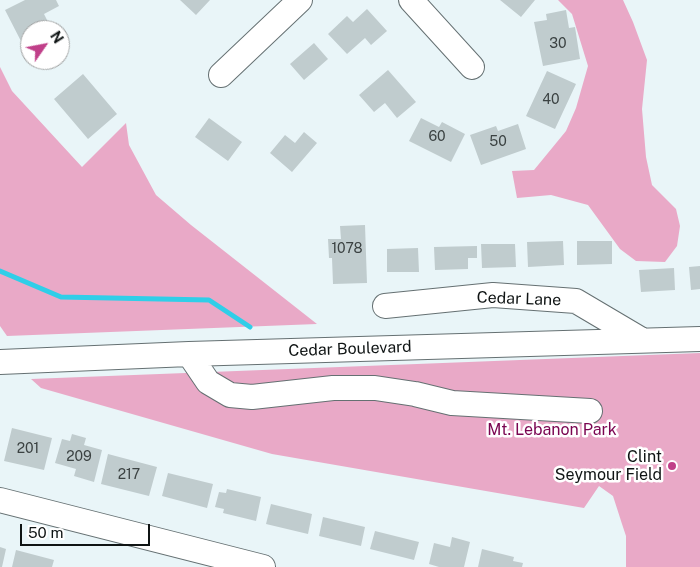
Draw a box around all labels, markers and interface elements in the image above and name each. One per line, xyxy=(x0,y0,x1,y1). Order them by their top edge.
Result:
north arrow xyxy=(20,20,70,70)
text: N xyxy=(47,28,66,46)
house number: 30 xyxy=(549,36,567,52)
house number: 40 xyxy=(542,92,560,108)
house number: 60 xyxy=(428,129,446,145)
house number: 50 xyxy=(489,134,507,150)
house number: 1078 xyxy=(331,241,363,257)
street label: Cedar Lane xyxy=(476,288,562,310)
street label: Cedar Boulevard xyxy=(288,337,412,361)
park label: Mt. Lebanon Park xyxy=(487,420,617,440)
house number: 201 xyxy=(17,441,39,457)
place label: Clint Seymour Field xyxy=(555,447,662,485)
house number: 209 xyxy=(66,449,92,465)
marker: Clint Seymour Field xyxy=(666,460,678,472)
house number: 217 xyxy=(118,467,140,483)
scale bar xyxy=(22,514,152,546)
text: 50 m xyxy=(28,524,63,541)

